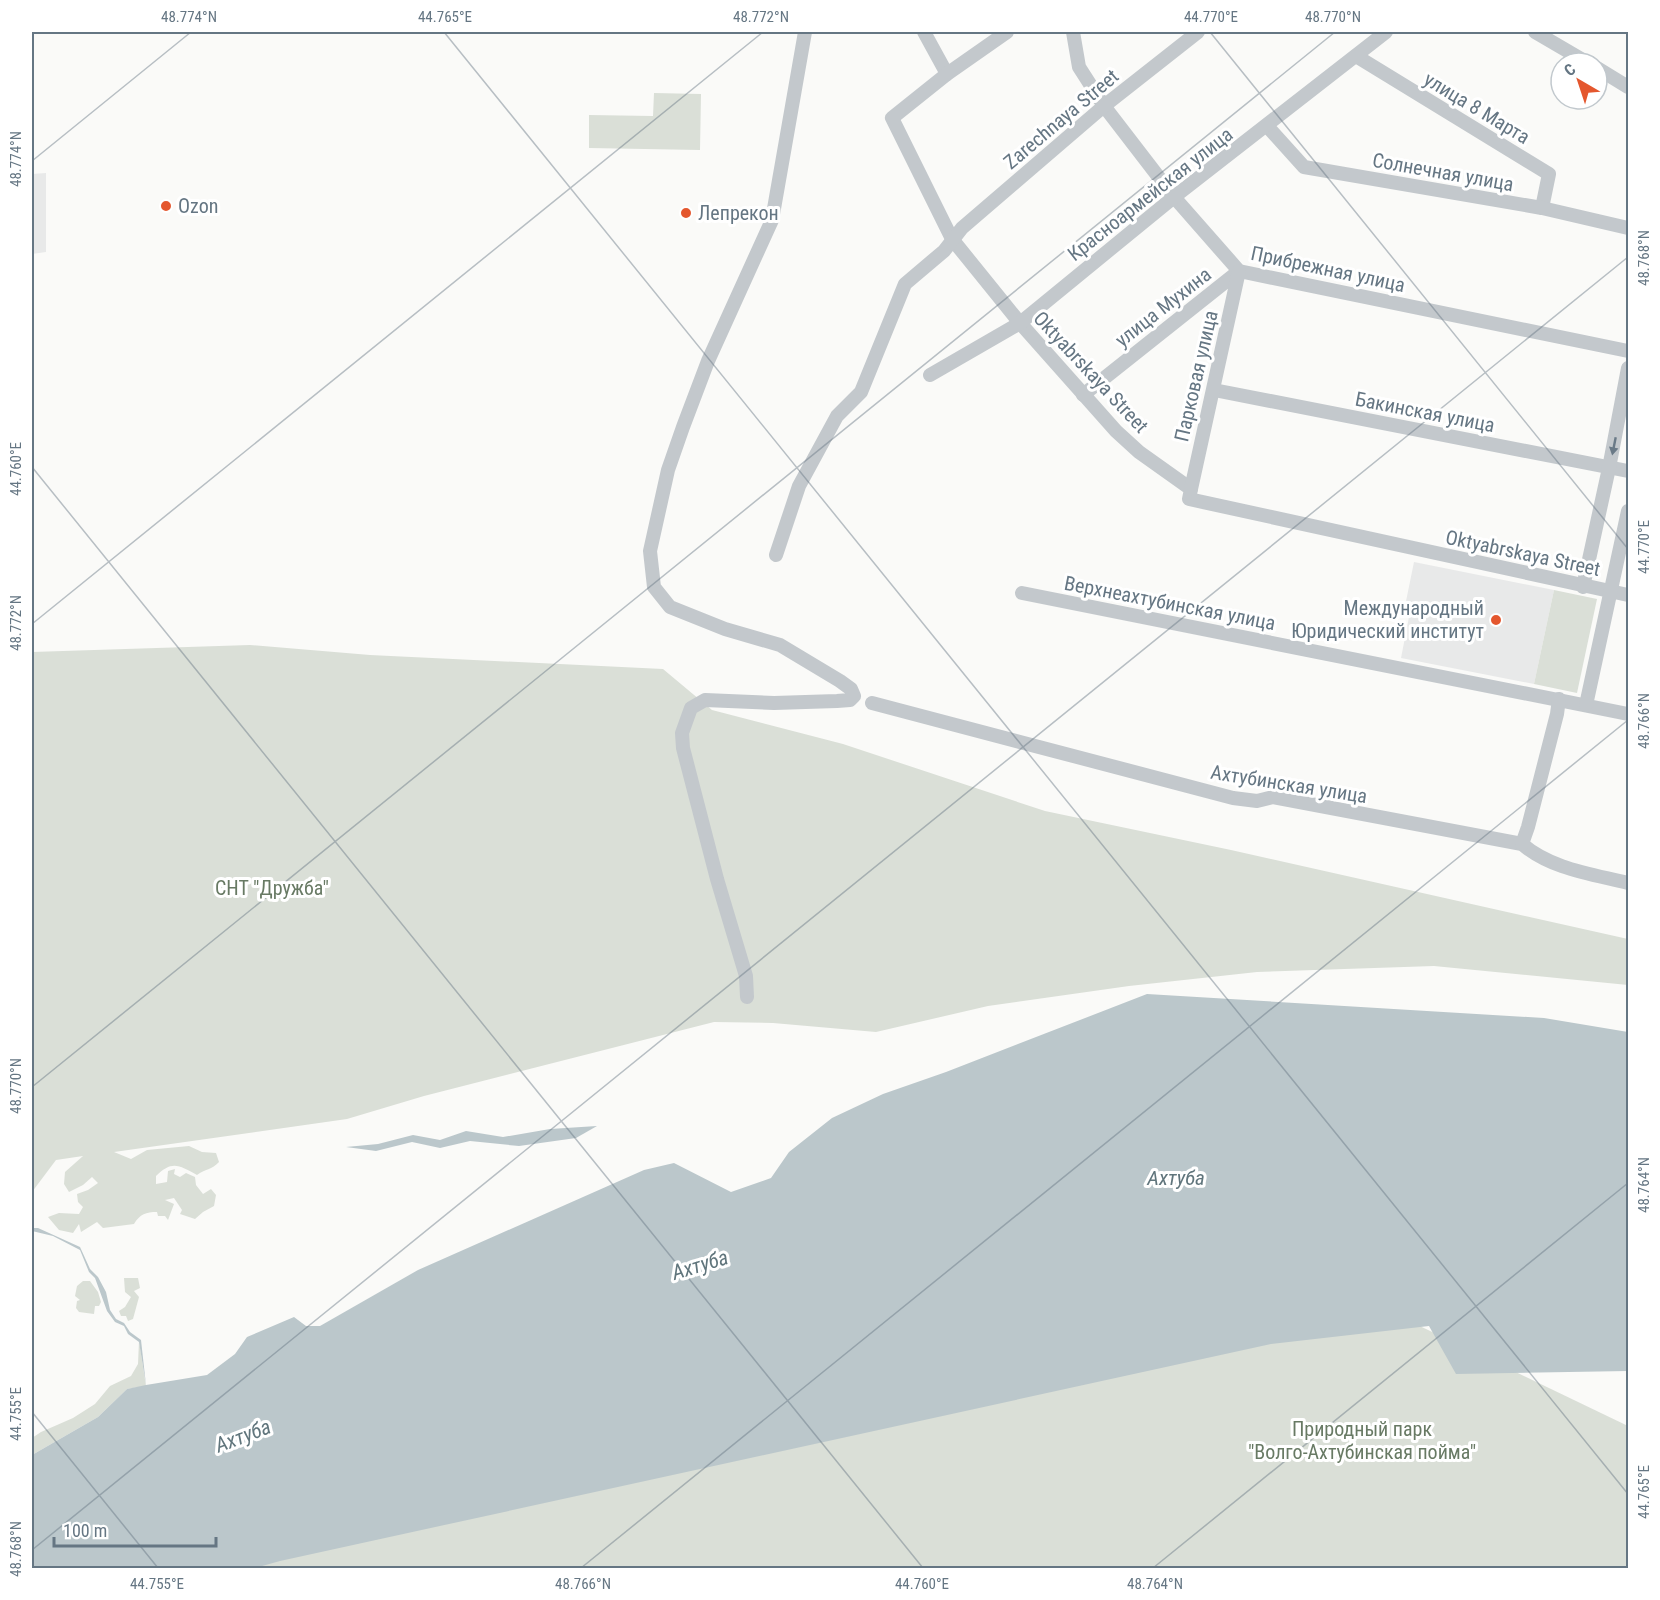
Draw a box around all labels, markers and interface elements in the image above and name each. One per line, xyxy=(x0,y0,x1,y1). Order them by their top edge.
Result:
text: 48.774°N xyxy=(161,8,217,26)
text: 44.765°E xyxy=(418,8,472,26)
text: 48.772°N xyxy=(733,8,789,26)
text: 44.770°E xyxy=(1184,8,1238,26)
text: 48.770°N xyxy=(1305,8,1361,26)
north arrow xyxy=(1549,51,1609,111)
text: С xyxy=(1560,59,1579,80)
street label: Zarechnaya Street xyxy=(999,64,1123,174)
street label: улица 8 Марта xyxy=(1420,67,1534,149)
street label: Красноармейская улица xyxy=(1063,122,1237,266)
text: 48.774°N xyxy=(7,131,25,187)
street label: Солнечная улица xyxy=(1371,148,1515,196)
place label: Ozon xyxy=(178,194,218,218)
marker: Ozon xyxy=(159,199,173,213)
place label: Лепрекон xyxy=(698,201,779,225)
marker: Лепрекон xyxy=(679,206,693,220)
text: 48.768°N xyxy=(1635,230,1653,286)
street label: Прибрежная улица xyxy=(1249,241,1407,297)
street label: улица Мухина xyxy=(1110,262,1216,352)
street label: Oktyabrskaya Street xyxy=(1029,306,1154,438)
street label: Парковая улица xyxy=(1169,308,1223,444)
street label: Бакинская улица xyxy=(1353,387,1497,437)
one-way arrow xyxy=(1609,437,1618,456)
text: 44.760°E xyxy=(7,442,25,496)
text: 44.770°E xyxy=(1635,520,1653,574)
street label: Oktyabrskaya Street xyxy=(1443,525,1603,581)
street label: Верхнеахтубинская улица xyxy=(1062,571,1278,635)
text: 48.772°N xyxy=(7,595,25,651)
place label: Международный Юридический институт xyxy=(1291,596,1484,643)
marker: Международный Юридический институт xyxy=(1489,613,1503,627)
text: 48.766°N xyxy=(1635,693,1653,749)
street label: Ахтубинская улица xyxy=(1209,760,1369,808)
park label: СНТ "Дружба" xyxy=(215,876,329,900)
text: 48.770°N xyxy=(7,1058,25,1114)
text: 48.764°N xyxy=(1635,1157,1653,1213)
water label: Ахтуба xyxy=(1146,1166,1205,1190)
water label: Ахтуба xyxy=(668,1245,731,1285)
text: 44.755°E xyxy=(7,1387,25,1441)
water label: Ахтуба xyxy=(211,1414,274,1458)
park label: Природный парк "Волго-Ахтубинская пойма" xyxy=(1248,1417,1476,1464)
text: 44.765°E xyxy=(1635,1465,1653,1519)
scale bar xyxy=(54,1510,216,1548)
text: 100 m xyxy=(63,1520,107,1541)
text: 48.768°N xyxy=(7,1521,25,1577)
text: 44.755°E xyxy=(130,1575,184,1593)
text: 48.766°N xyxy=(555,1575,611,1593)
text: 44.760°E xyxy=(895,1575,949,1593)
text: 48.764°N xyxy=(1127,1575,1183,1593)

